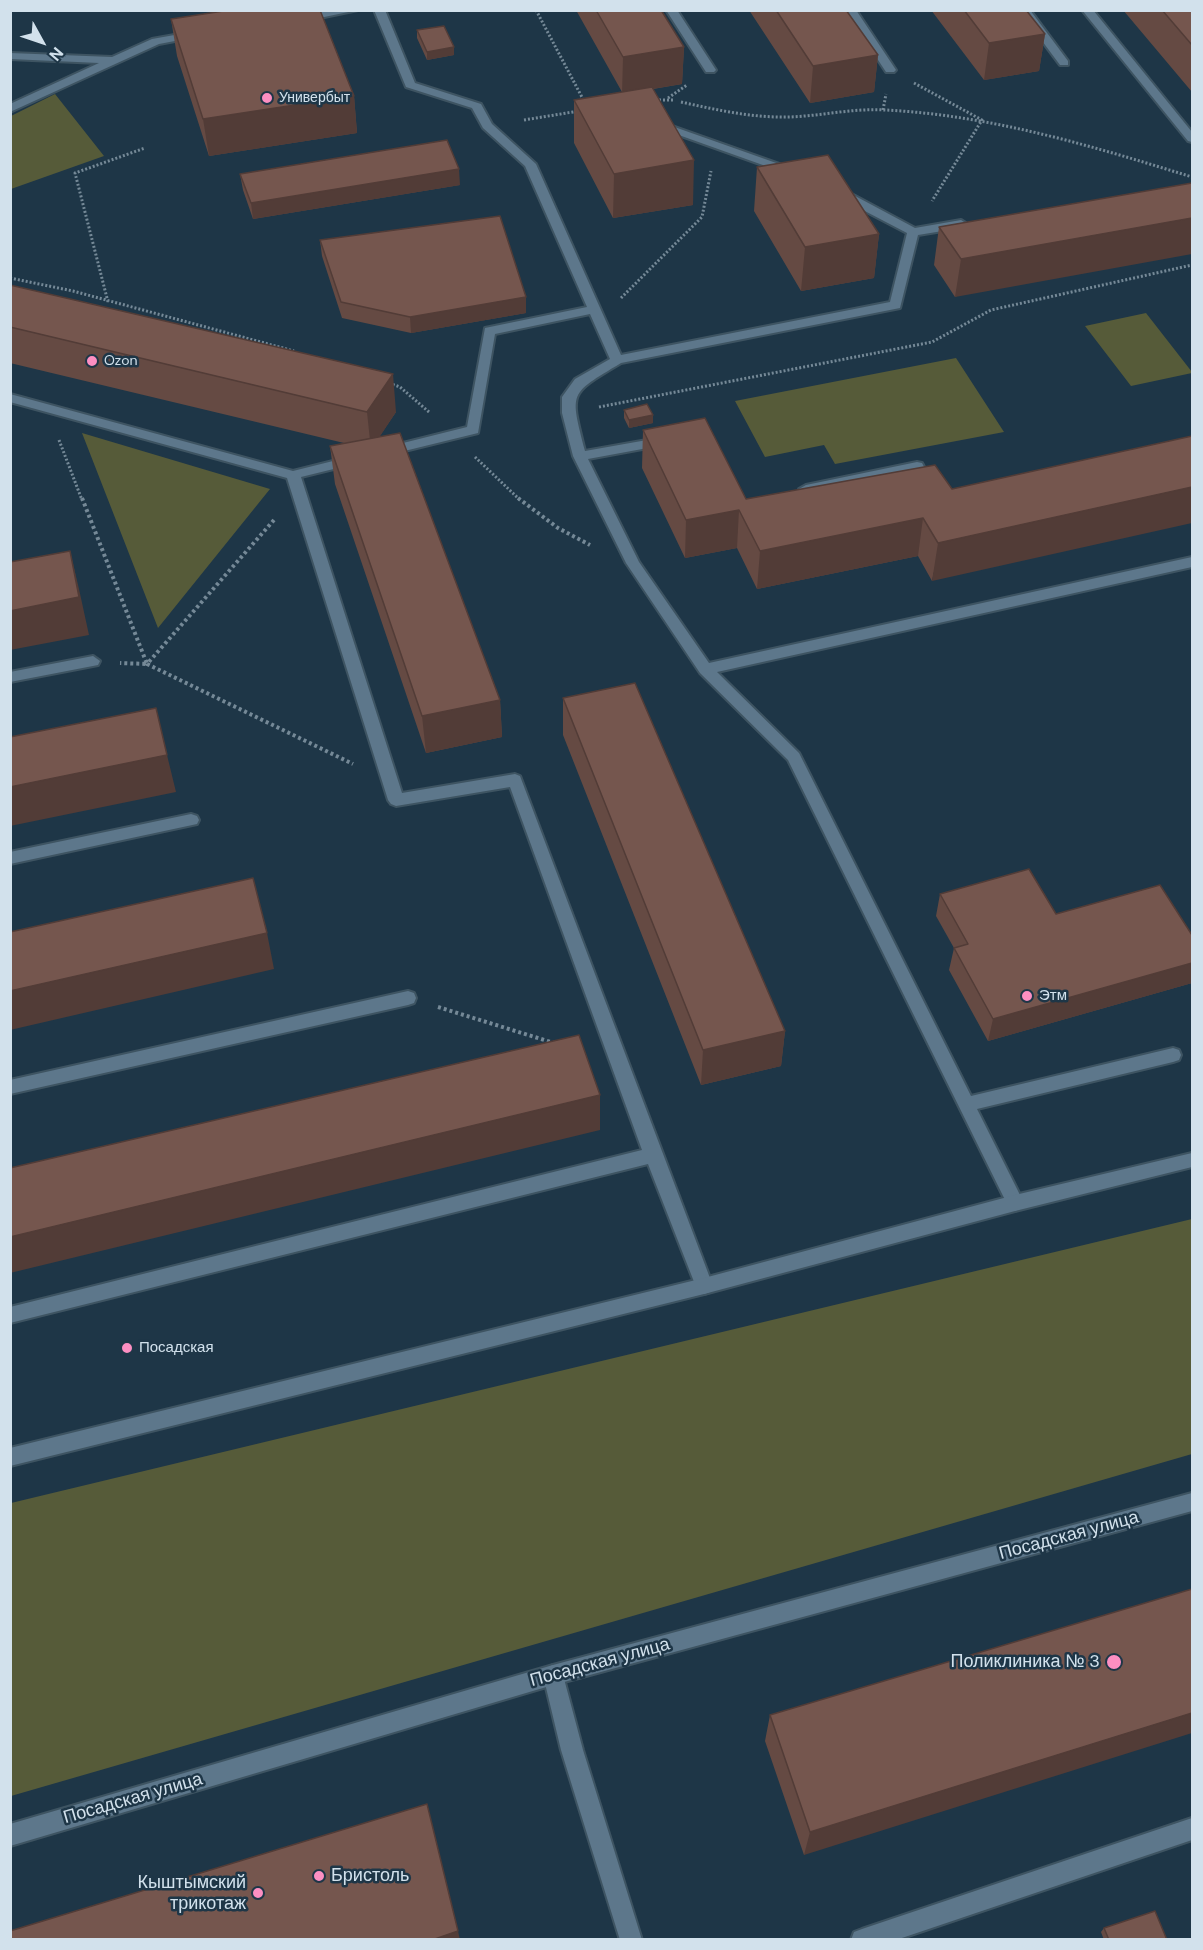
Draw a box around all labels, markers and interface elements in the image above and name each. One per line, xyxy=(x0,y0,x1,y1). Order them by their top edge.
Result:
north arrow xyxy=(12,12,72,72)
text: N xyxy=(44,43,68,65)
place label: Универбыт xyxy=(279,90,350,106)
marker: Универбыт xyxy=(260,91,274,105)
place label: Ozon xyxy=(104,353,138,369)
marker: Ozon xyxy=(85,354,99,368)
place label: Этм xyxy=(1039,987,1067,1005)
marker: Этм xyxy=(1020,989,1034,1003)
place label: Посадская xyxy=(139,1339,214,1357)
marker: Посадская xyxy=(120,1341,134,1355)
street label: Посадская улица xyxy=(997,1507,1141,1565)
street label: Посадская улица xyxy=(528,1634,672,1692)
place label: Поликлиника № 3 xyxy=(950,1651,1100,1673)
marker: Поликлиника № 3 xyxy=(1105,1653,1123,1671)
street label: Посадская улица xyxy=(61,1769,205,1829)
place label: Бристоль xyxy=(331,1865,409,1887)
marker: Бристоль xyxy=(312,1869,326,1883)
place label: Кыштымский трикотаж xyxy=(138,1872,246,1914)
marker: Кыштымский трикотаж xyxy=(251,1886,265,1900)

